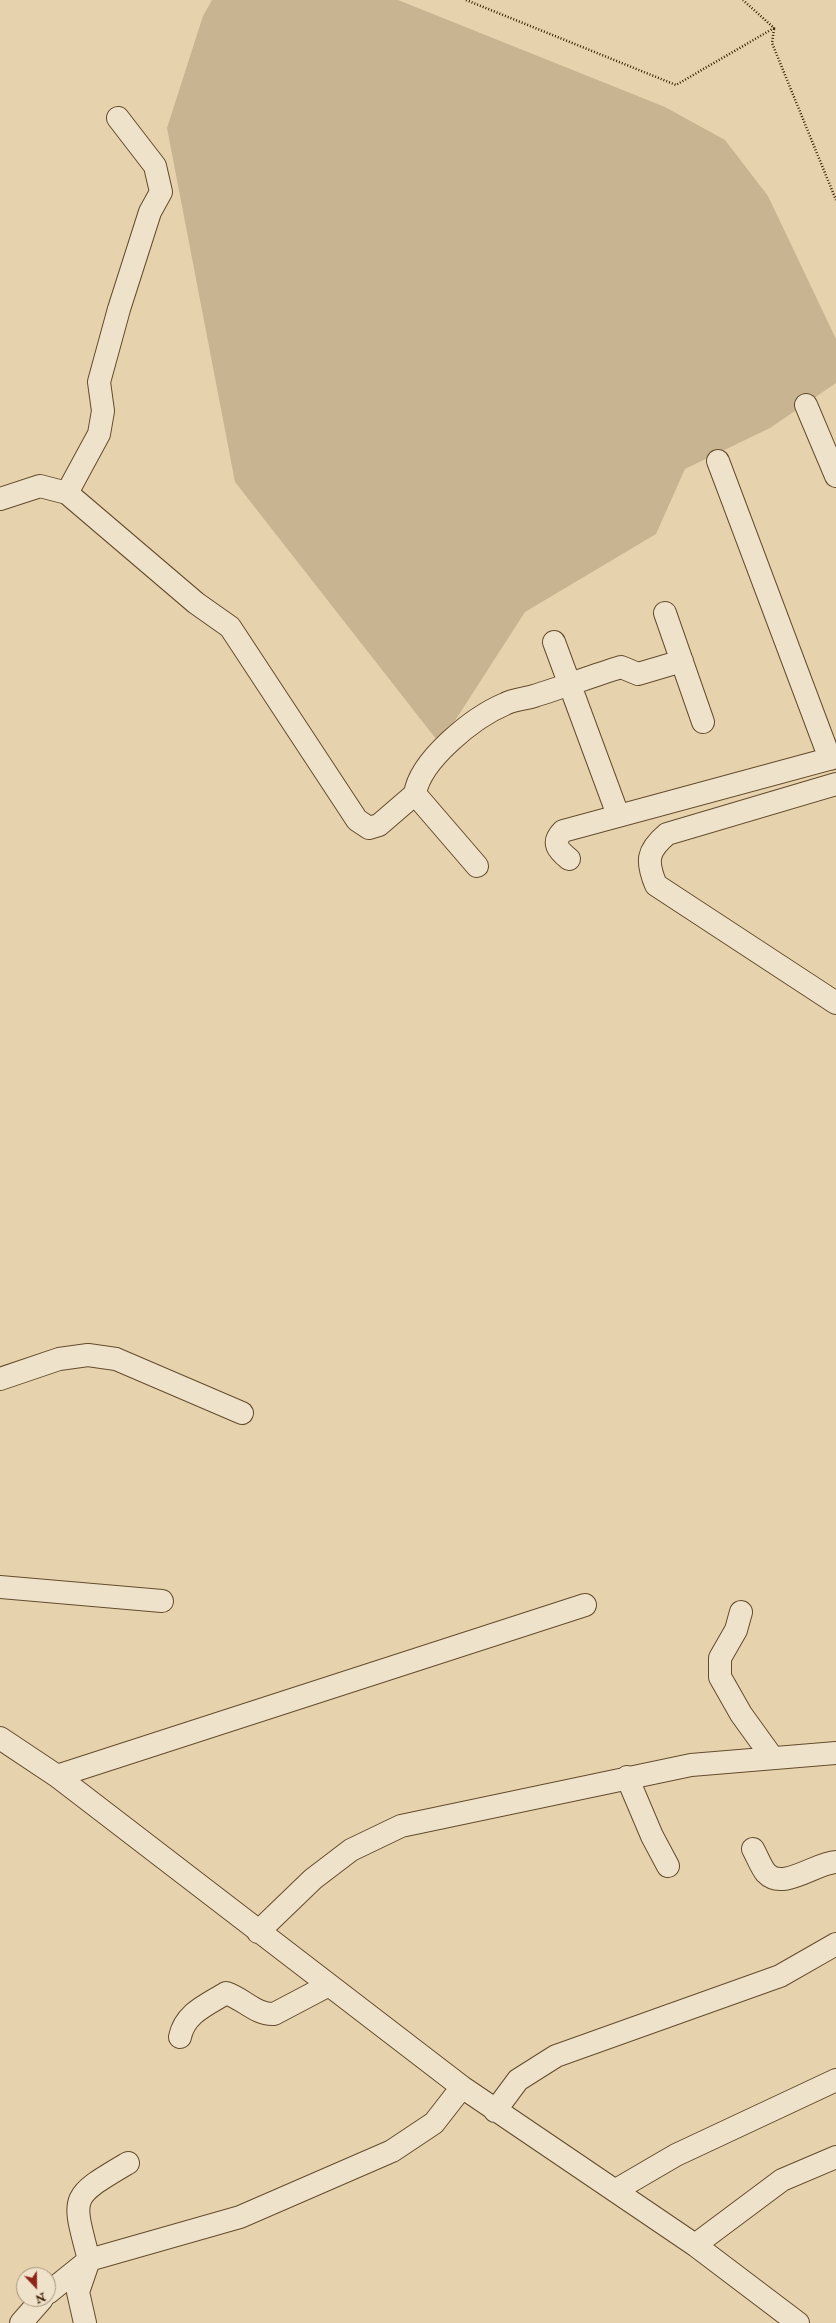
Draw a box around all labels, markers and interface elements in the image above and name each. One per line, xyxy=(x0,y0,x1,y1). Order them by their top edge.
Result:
north arrow xyxy=(16,2267,56,2307)
text: N xyxy=(33,2290,47,2306)

